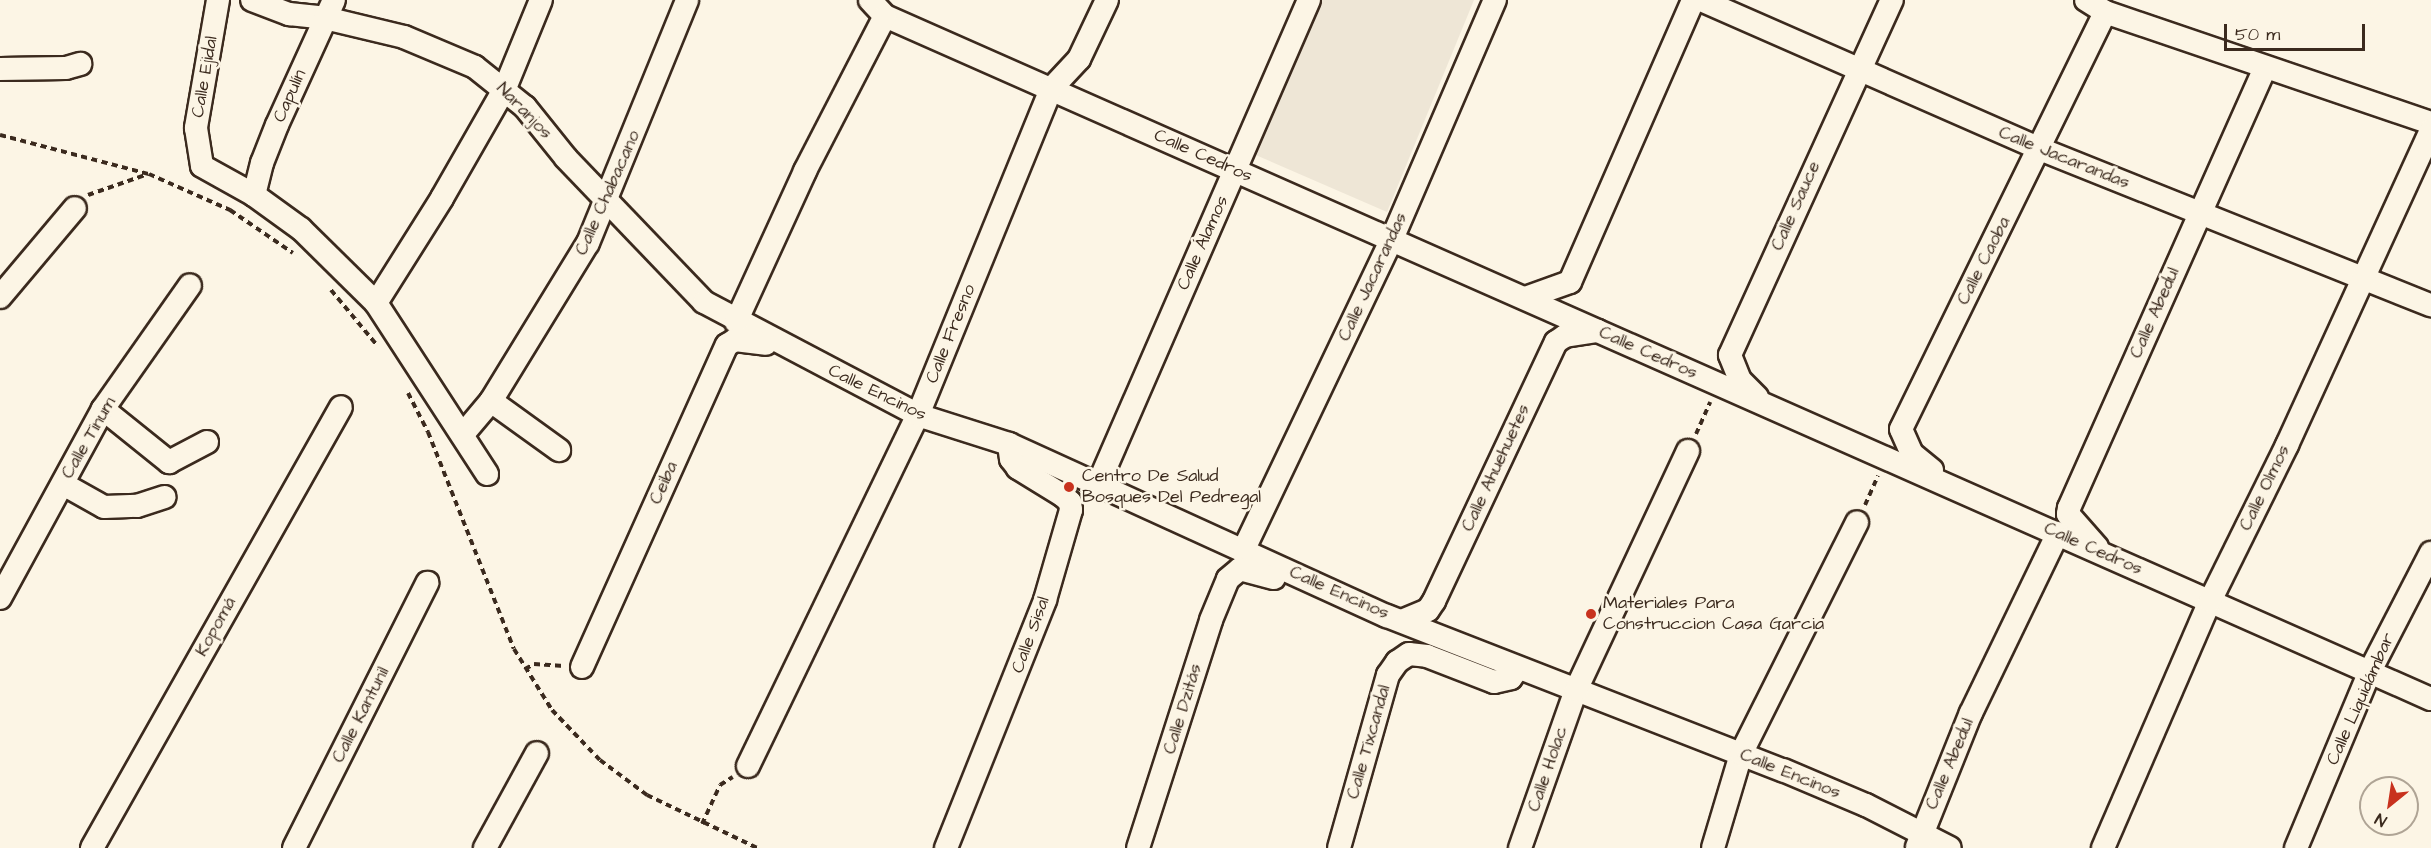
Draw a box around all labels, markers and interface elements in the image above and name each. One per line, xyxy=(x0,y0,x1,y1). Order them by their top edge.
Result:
scale bar xyxy=(2227,12,2368,50)
text: 50 m xyxy=(2235,22,2280,47)
street label: Calle Ejidal xyxy=(187,35,223,119)
street label: Capulín xyxy=(269,66,311,126)
street label: Naranjos xyxy=(492,78,556,144)
street label: Calle Jacarandas xyxy=(1995,122,2133,194)
street label: Calle Cedros xyxy=(1151,125,1255,187)
street label: Calle Chabacano xyxy=(571,127,645,259)
street label: Calle Sauce xyxy=(1767,158,1825,254)
street label: Calle Álamos xyxy=(1173,192,1233,294)
street label: Calle Jacarandas xyxy=(1334,209,1412,345)
street label: Calle Caoba xyxy=(1953,213,2015,309)
street label: Calle Abedul xyxy=(2125,264,2185,362)
street label: Calle Fresno xyxy=(921,281,981,387)
street label: Calle Cedros xyxy=(1596,322,1700,384)
street label: Calle Encinos xyxy=(824,360,930,426)
street label: Calle Tinum xyxy=(57,393,121,483)
street label: Calle Ahuehuetes xyxy=(1457,401,1535,535)
street label: Calle Olmos xyxy=(2235,442,2295,534)
street label: Ceiba xyxy=(645,458,683,508)
place label: Centro De Salud Bosques Del Pedregal xyxy=(1082,466,1261,508)
marker: Centro De Salud Bosques Del Pedregal xyxy=(1060,478,1078,496)
street label: Calle Cedros xyxy=(2041,518,2145,580)
street label: Calle Encinos xyxy=(1286,561,1392,625)
place label: Materiales Para Construccion Casa Garcia xyxy=(1603,593,1824,636)
street label: Kopomá xyxy=(191,594,241,660)
street label: Calle Sisal xyxy=(1007,594,1055,676)
marker: Materiales Para Construccion Casa Garcia xyxy=(1584,607,1598,621)
street label: Calle Liquidámbar xyxy=(2322,630,2400,768)
street label: Calle Dzitás xyxy=(1159,661,1207,757)
street label: Calle Kantunil xyxy=(328,664,394,766)
street label: Calle Tixcandal xyxy=(1342,682,1396,802)
street label: Calle Abedul xyxy=(1921,715,1979,813)
street label: Calle Holac xyxy=(1523,723,1573,815)
street label: Calle Encinos xyxy=(1737,744,1843,804)
north arrow xyxy=(2359,776,2419,836)
text: N xyxy=(2371,808,2391,832)

